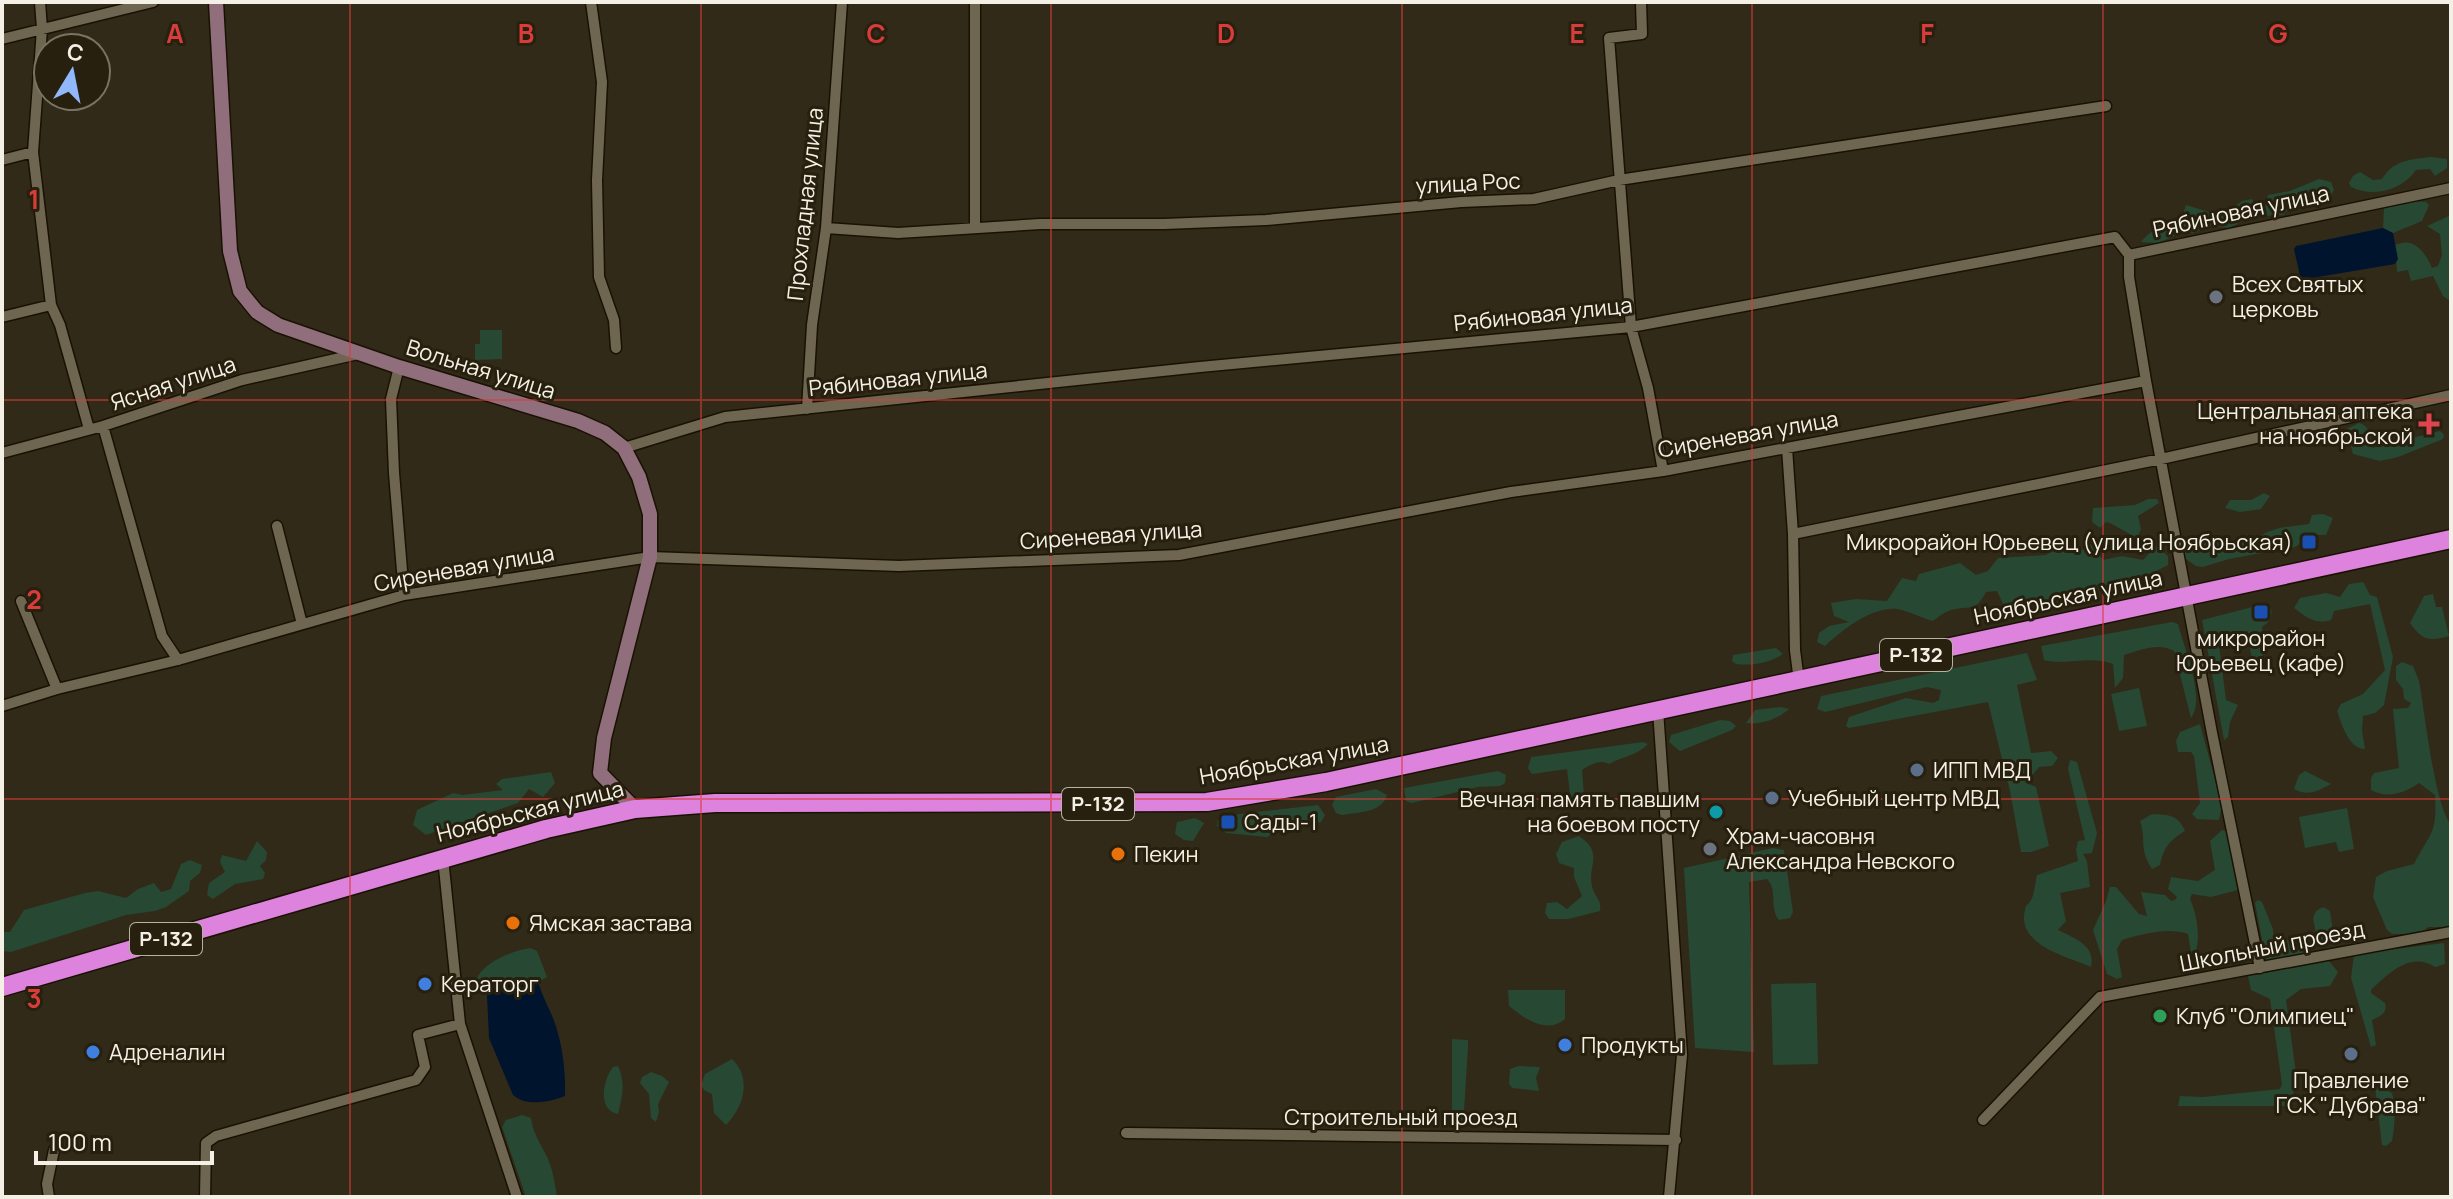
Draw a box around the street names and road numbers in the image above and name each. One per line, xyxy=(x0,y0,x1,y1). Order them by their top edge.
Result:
street label: Прохладная улица xyxy=(780,106,830,302)
street label: улица Рос xyxy=(1415,165,1521,201)
street label: Рябиновая улица xyxy=(2150,178,2332,244)
street label: Рябиновая улица xyxy=(1452,290,1634,338)
street label: Вольная улица xyxy=(403,332,559,406)
street label: Ясная улица xyxy=(107,349,239,417)
street label: Рябиновая улица xyxy=(807,355,989,403)
street label: Сиреневая улица xyxy=(1655,403,1841,465)
street label: Сиреневая улица xyxy=(1019,514,1203,556)
street label: Сиреневая улица xyxy=(371,537,557,599)
street label: Ноябрьская улица xyxy=(1971,562,2165,632)
road number: Р-132 xyxy=(1880,639,1952,671)
street label: Ноябрьская улица xyxy=(1197,729,1391,791)
street label: Ноябрьская улица xyxy=(433,773,627,849)
road number: Р-132 xyxy=(1062,788,1134,820)
street label: Школьный проезд xyxy=(2177,913,2367,979)
road number: Р-132 xyxy=(130,923,202,955)
street label: Строительный проезд xyxy=(1284,1102,1518,1132)

